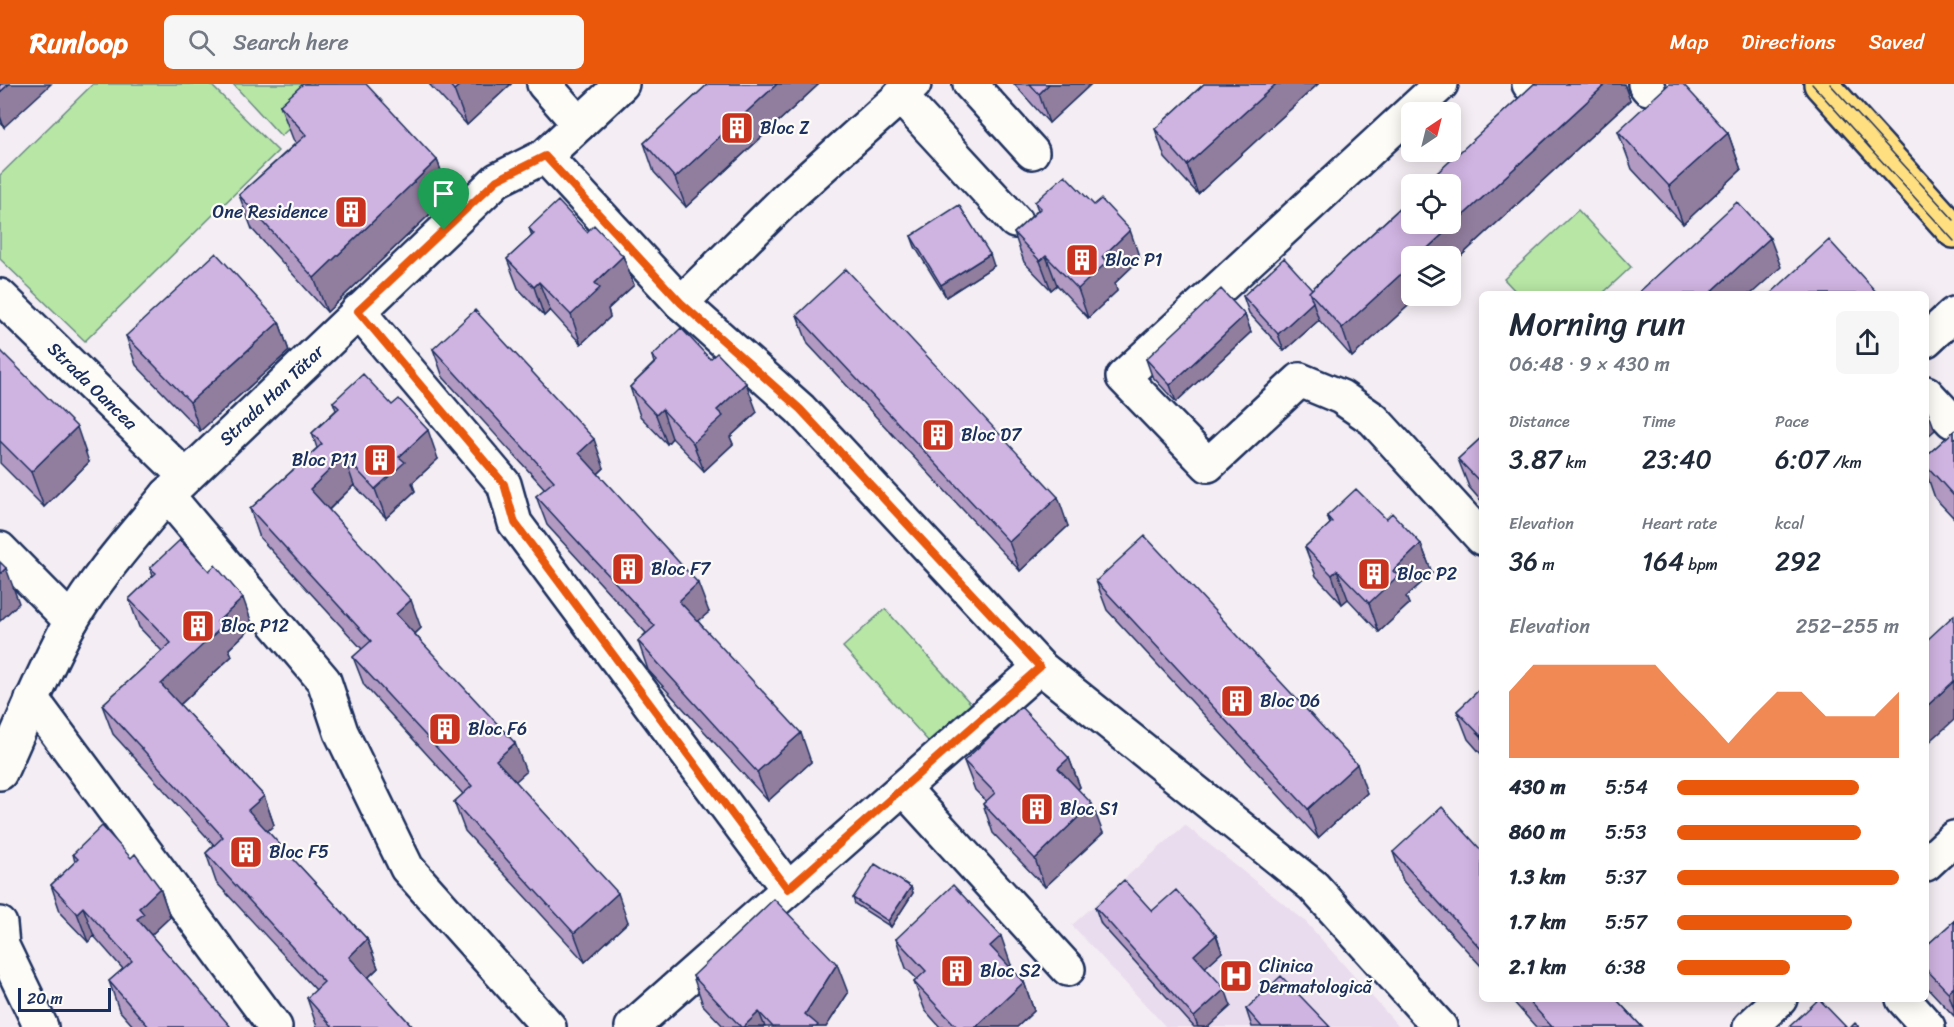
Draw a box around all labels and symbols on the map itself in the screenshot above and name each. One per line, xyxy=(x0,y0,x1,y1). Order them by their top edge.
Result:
north arrow xyxy=(1401,102,1461,162)
building icon: Bloc Z xyxy=(719,110,755,146)
place label: Bloc Z xyxy=(760,112,810,144)
pin xyxy=(418,168,469,230)
building icon: One Residence xyxy=(333,194,369,230)
place label: One Residence xyxy=(213,196,328,228)
building icon: Bloc P1 xyxy=(1064,242,1100,278)
place label: Bloc P1 xyxy=(1105,244,1163,276)
street label: Strada Oancea xyxy=(40,334,146,439)
street label: Strada Han Tătar xyxy=(211,335,333,454)
building icon: Bloc D7 xyxy=(920,417,956,453)
place label: Bloc D7 xyxy=(961,419,1023,451)
building icon: Bloc P11 xyxy=(362,442,398,478)
place label: Bloc P11 xyxy=(292,444,357,476)
building icon: Bloc F7 xyxy=(610,551,646,587)
place label: Bloc F7 xyxy=(651,553,712,585)
building icon: Bloc P2 xyxy=(1356,556,1392,592)
place label: Bloc P2 xyxy=(1397,558,1457,590)
building icon: Bloc P12 xyxy=(180,608,216,644)
place label: Bloc P12 xyxy=(221,610,289,642)
building icon: Bloc D6 xyxy=(1219,683,1255,719)
place label: Bloc D6 xyxy=(1260,685,1320,717)
building icon: Bloc F6 xyxy=(427,711,463,747)
place label: Bloc F6 xyxy=(468,713,527,745)
building icon: Bloc S1 xyxy=(1019,791,1055,827)
place label: Bloc S1 xyxy=(1060,793,1119,825)
building icon: Bloc F5 xyxy=(228,834,264,870)
place label: Bloc F5 xyxy=(269,836,329,868)
place label: Clinica Dermatologică xyxy=(1259,950,1373,1003)
building icon: Bloc S2 xyxy=(939,953,975,989)
place label: Bloc S2 xyxy=(980,955,1041,987)
hospital icon: Clinica Dermatologică xyxy=(1218,958,1254,994)
scale bar xyxy=(18,985,111,1012)

